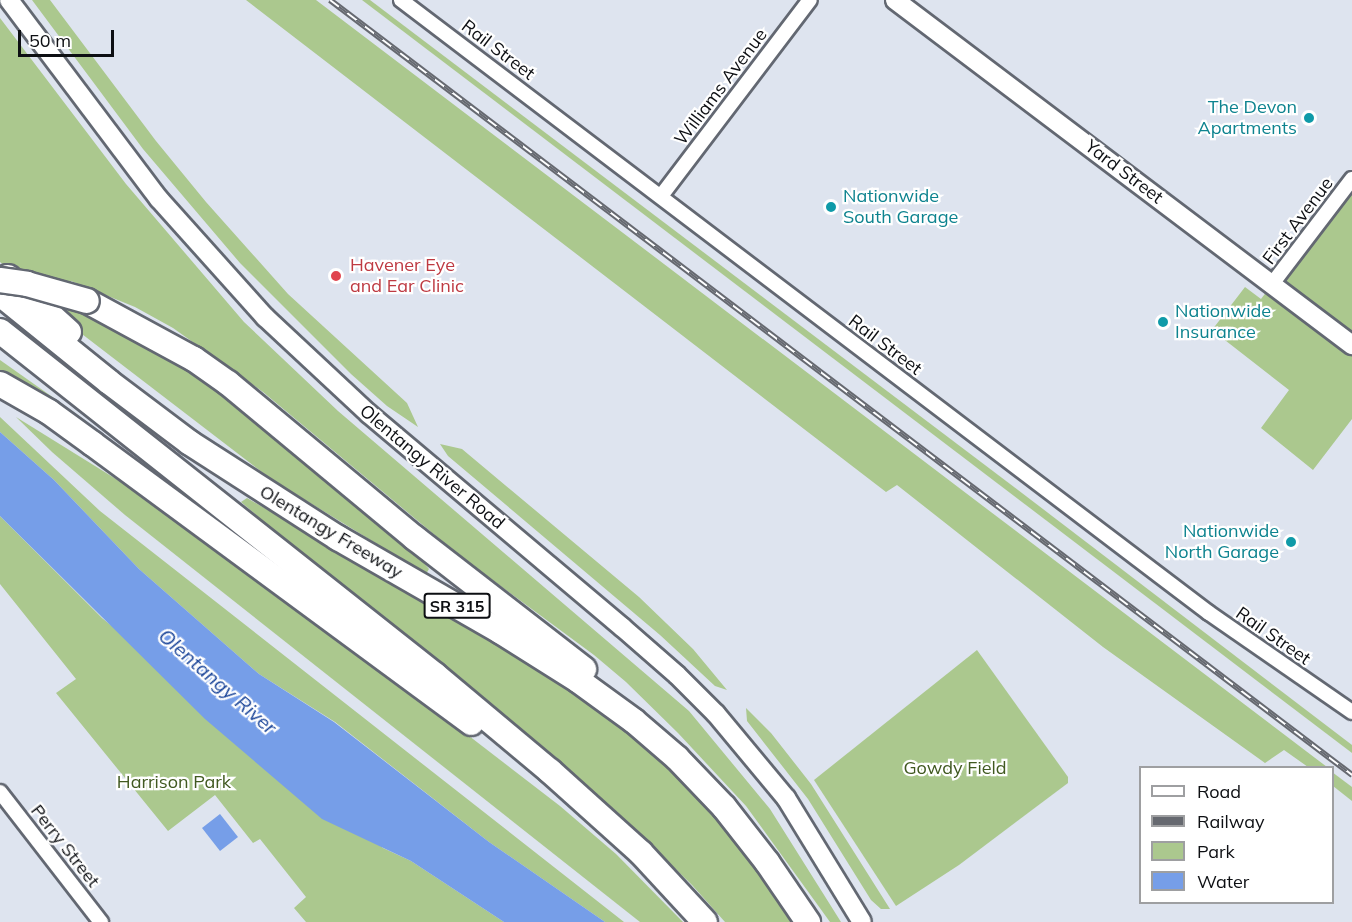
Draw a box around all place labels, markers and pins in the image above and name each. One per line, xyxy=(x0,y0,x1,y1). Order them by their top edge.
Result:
place label: The Devon Apartments xyxy=(1197,97,1297,140)
marker: The Devon Apartments xyxy=(1302,111,1316,125)
place label: Nationwide South Garage xyxy=(843,186,958,228)
marker: Nationwide South Garage xyxy=(824,200,838,214)
place label: Havener Eye and Ear Clinic xyxy=(350,255,464,298)
marker: Havener Eye and Ear Clinic xyxy=(327,267,345,285)
place label: Nationwide Insurance xyxy=(1175,301,1271,344)
marker: Nationwide Insurance xyxy=(1156,315,1170,329)
place label: Nationwide North Garage xyxy=(1165,521,1279,564)
marker: Nationwide North Garage xyxy=(1284,535,1298,549)

